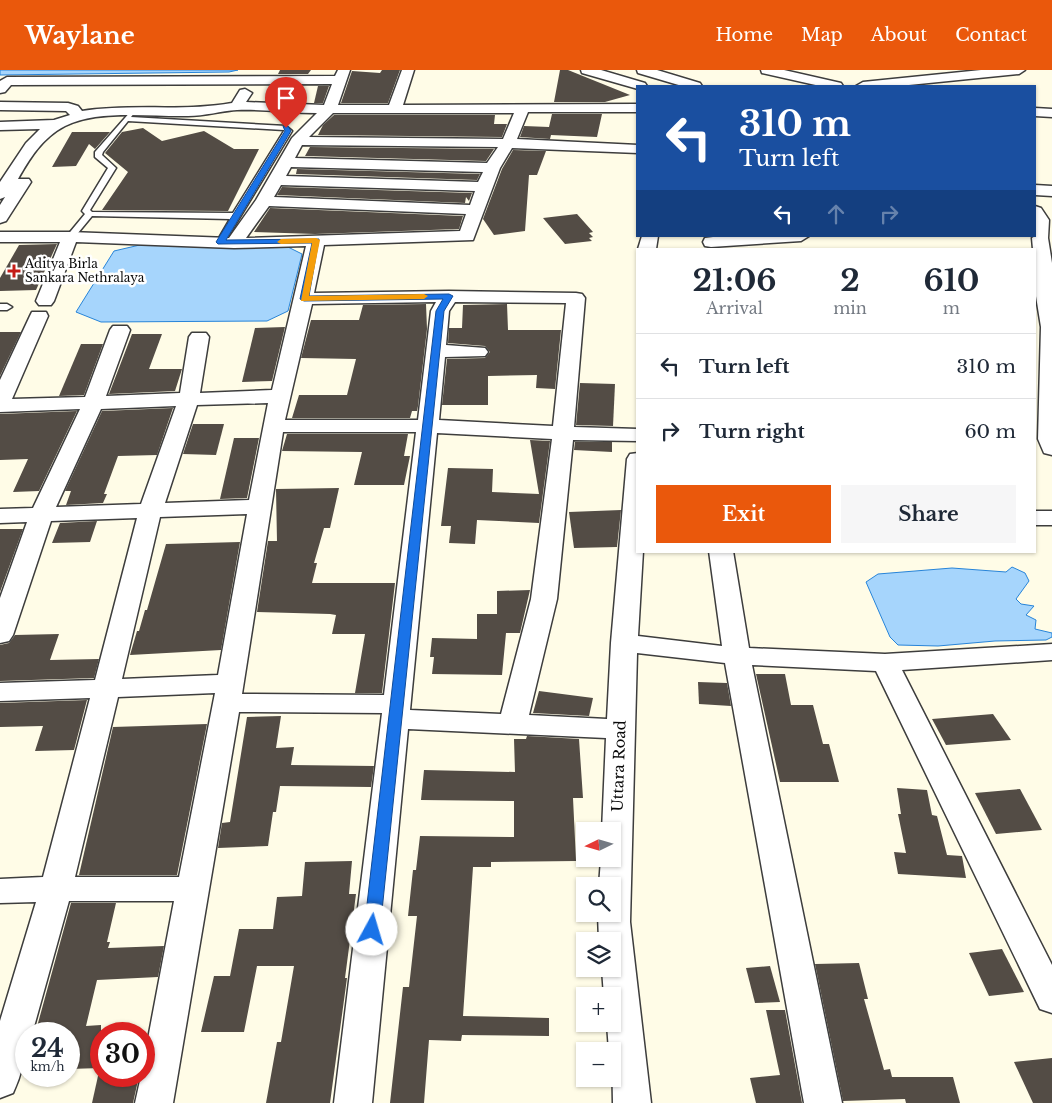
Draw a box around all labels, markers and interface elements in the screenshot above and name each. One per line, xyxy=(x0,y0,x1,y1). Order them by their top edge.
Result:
text: Waylane xyxy=(25,21,135,50)
text: Home xyxy=(715,24,773,46)
text: Map xyxy=(801,24,843,46)
text: About xyxy=(871,24,927,46)
text: Contact xyxy=(955,24,1027,46)
pin xyxy=(265,77,307,128)
icon: arrive xyxy=(272,84,300,112)
text: 310 m xyxy=(739,102,851,145)
icon: left xyxy=(656,105,721,170)
text: Turn left xyxy=(739,145,839,172)
icon: left xyxy=(769,200,797,228)
icon: ahead xyxy=(822,200,850,228)
icon: right xyxy=(875,200,903,228)
place label: Aditya Birla Sankara Nethralaya xyxy=(24,256,145,285)
text: 21:06 xyxy=(693,262,777,299)
text: 2 xyxy=(840,262,860,299)
text: 610 xyxy=(923,262,979,299)
marker: Aditya Birla Sankara Nethralaya xyxy=(7,264,21,278)
text: Arrival xyxy=(706,298,763,318)
text: min xyxy=(833,298,867,318)
text: m xyxy=(943,298,960,318)
icon: left xyxy=(656,352,684,380)
text: Turn left xyxy=(699,355,790,378)
text: 310 m xyxy=(956,355,1016,378)
icon: right xyxy=(656,417,684,445)
text: Turn right xyxy=(699,420,805,443)
text: 60 m xyxy=(964,420,1016,443)
button: Exit xyxy=(656,485,831,543)
button: Share xyxy=(841,485,1016,543)
street label: Uttara Road xyxy=(607,720,630,812)
north arrow xyxy=(576,822,621,868)
map controls xyxy=(576,822,621,1087)
button: search xyxy=(576,877,621,922)
position arrow xyxy=(345,903,397,955)
button: layers xyxy=(576,932,621,977)
button: + xyxy=(576,987,621,1032)
speed limit sign: 30 xyxy=(90,1022,155,1087)
text: 24 xyxy=(31,1033,64,1064)
button: − xyxy=(576,1042,621,1087)
text: km/h xyxy=(30,1059,65,1074)

